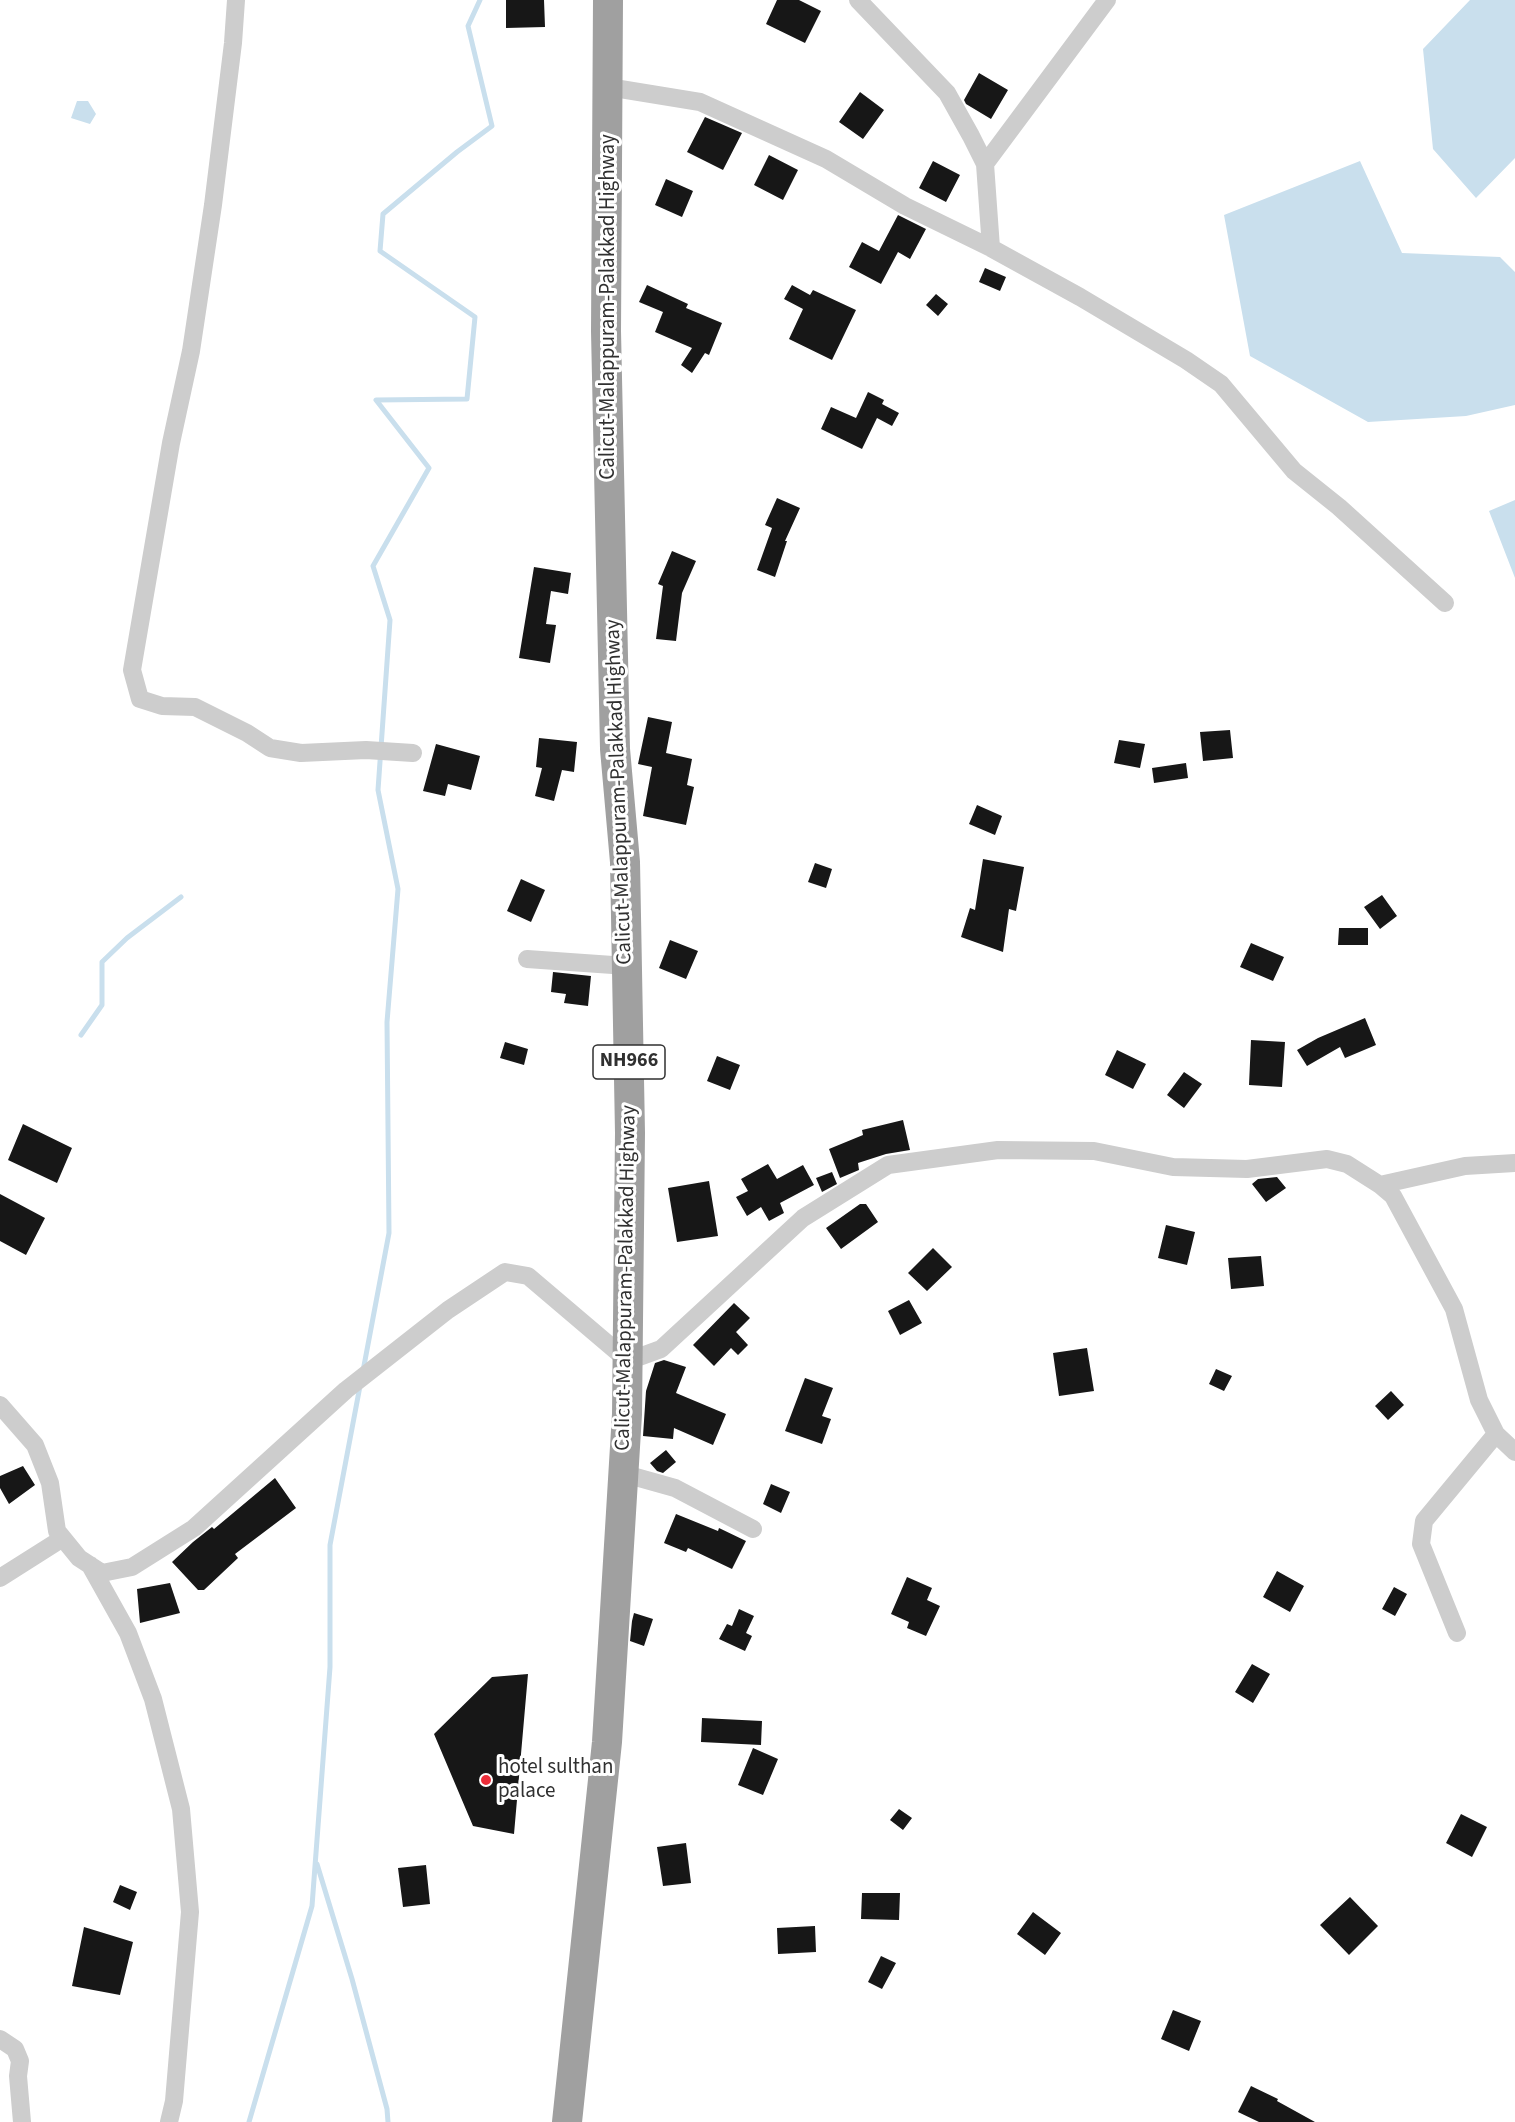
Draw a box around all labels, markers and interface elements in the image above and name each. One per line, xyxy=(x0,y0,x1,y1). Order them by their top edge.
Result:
street label: Calicut-Malappuram-Palakkad Highway xyxy=(596,134,622,480)
street label: Calicut-Malappuram-Palakkad Highway xyxy=(601,619,639,965)
road number: NH966 xyxy=(593,1045,665,1079)
street label: Calicut-Malappuram-Palakkad Highway xyxy=(611,1105,643,1451)
place label: hotel sulthan palace xyxy=(498,1755,613,1805)
marker: hotel sulthan palace xyxy=(479,1773,493,1787)

